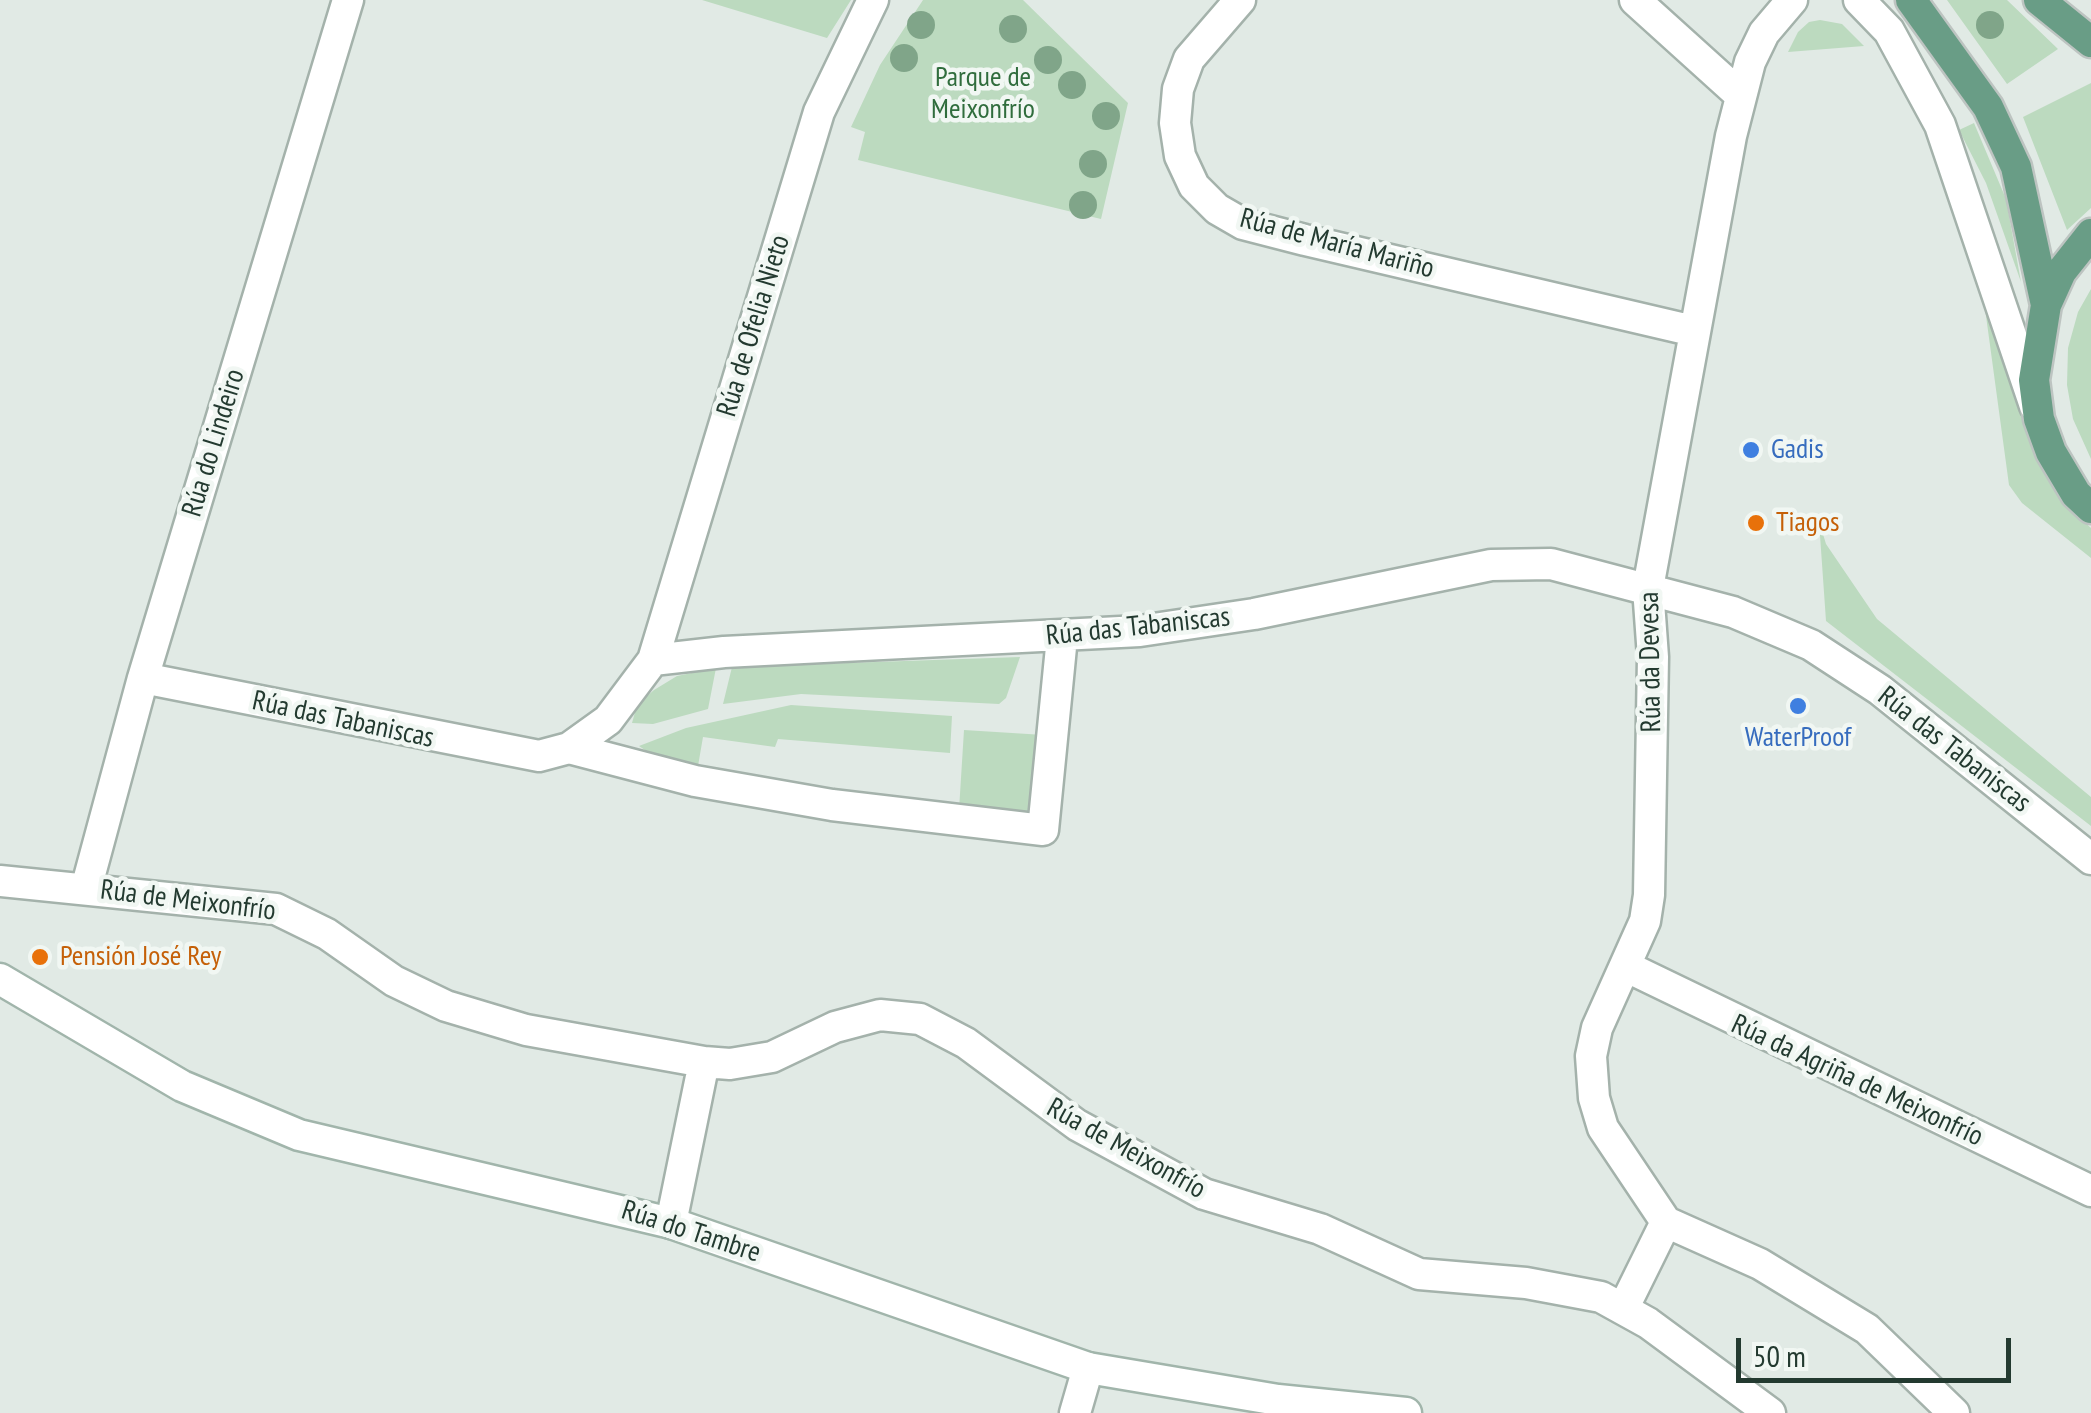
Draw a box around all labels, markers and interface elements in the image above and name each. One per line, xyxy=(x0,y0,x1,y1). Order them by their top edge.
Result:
park label: Parque de Meixonfrío xyxy=(931,61,1035,127)
street label: Rúa de María Mariño xyxy=(1236,202,1438,286)
street label: Rúa de Ofelia Nieto xyxy=(710,231,798,421)
street label: Rúa do Lindeiro xyxy=(176,365,252,521)
place label: Gadis xyxy=(1771,433,1824,467)
marker: Gadis xyxy=(1740,439,1762,461)
place label: Tiagos xyxy=(1776,506,1839,540)
marker: Tiagos xyxy=(1745,512,1767,534)
street label: Rúa da Devesa xyxy=(1633,591,1669,733)
street label: Rúa das Tabaniscas xyxy=(1044,601,1232,653)
street label: Rúa das Tabaniscas xyxy=(1871,680,2037,820)
street label: Rúa das Tabaniscas xyxy=(249,684,437,756)
marker: WaterProof xyxy=(1787,695,1809,717)
place label: WaterProof xyxy=(1745,721,1851,755)
street label: Rúa de Meixonfrío xyxy=(98,874,278,928)
place label: Pensión José Rey xyxy=(60,940,221,974)
marker: Pensión José Rey xyxy=(29,946,51,968)
street label: Rúa da Agriña de Meixonfrío xyxy=(1726,1008,1988,1154)
street label: Rúa de Meixonfrío xyxy=(1041,1092,1211,1206)
street label: Rúa do Tambre xyxy=(617,1194,765,1270)
scale bar xyxy=(1741,1318,2016,1380)
text: 50 m xyxy=(1753,1336,1806,1375)

